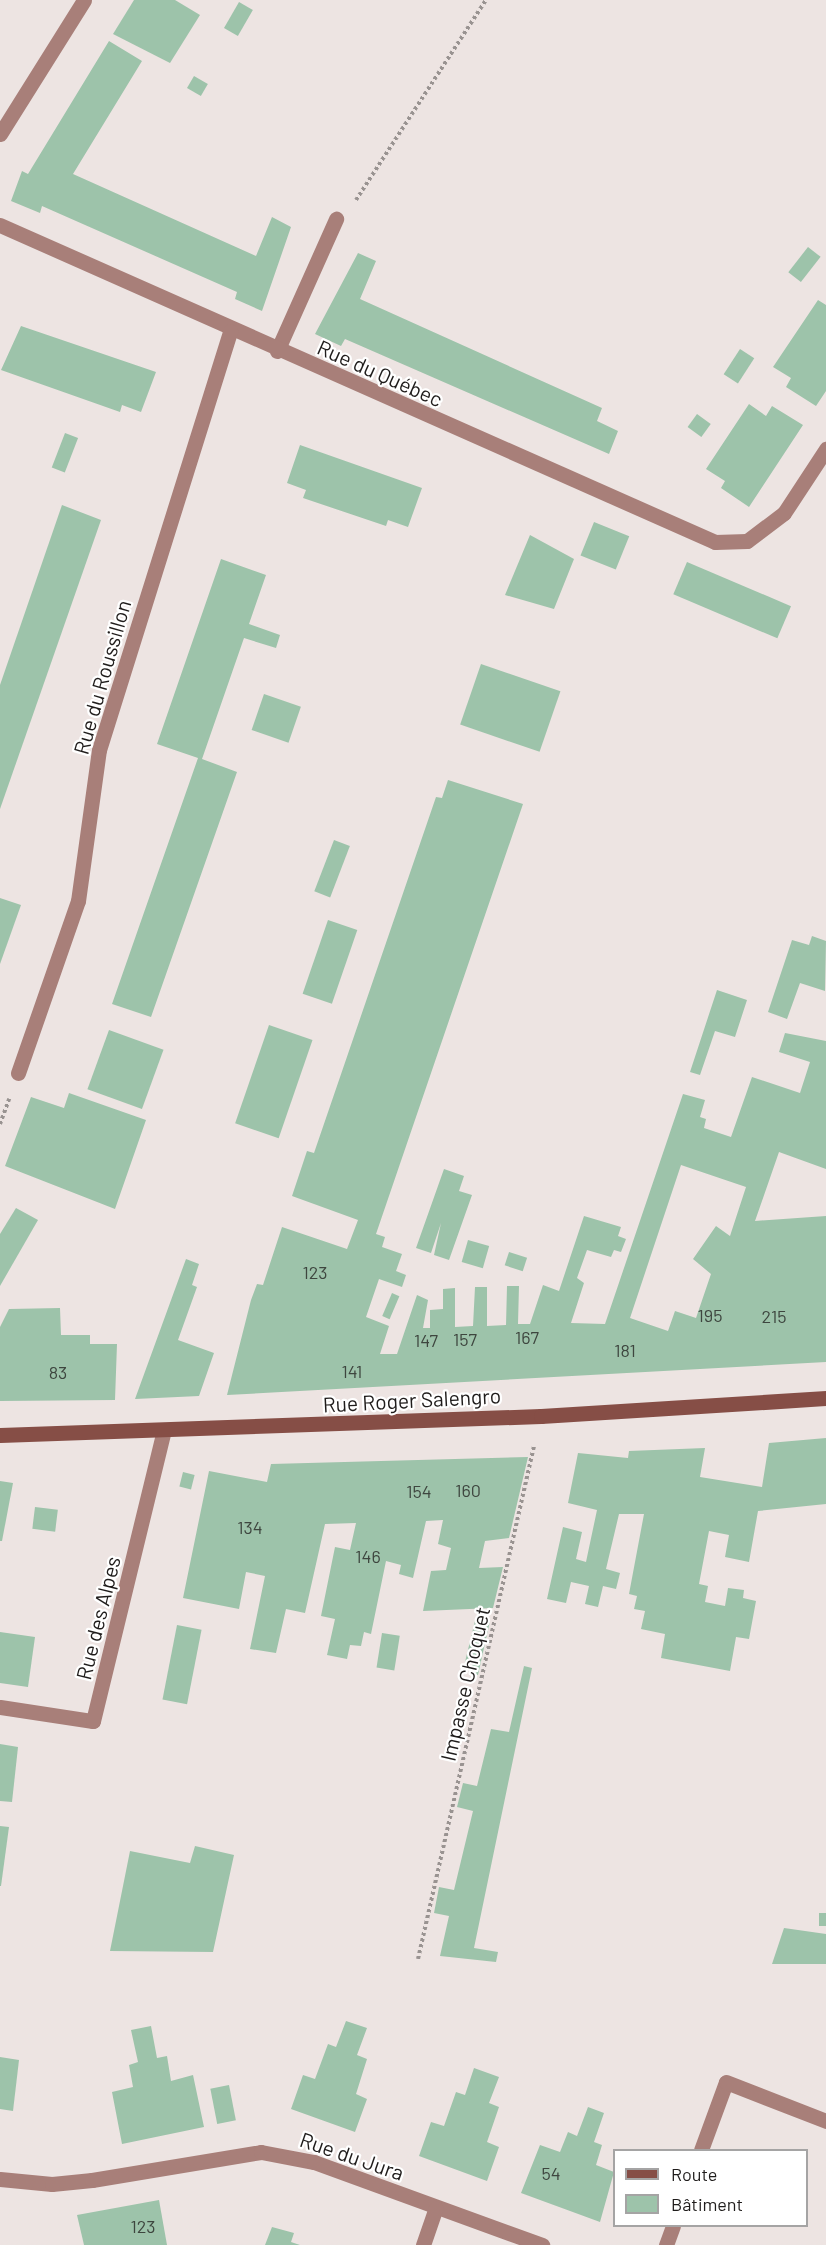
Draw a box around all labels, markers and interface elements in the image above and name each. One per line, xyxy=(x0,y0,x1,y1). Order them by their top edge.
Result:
street label: Rue du Québec xyxy=(313,334,447,412)
street label: Rue du Roussillon xyxy=(68,597,136,757)
house number: 123 xyxy=(302,1261,328,1283)
house number: 195 xyxy=(698,1304,722,1326)
house number: 215 xyxy=(762,1305,786,1327)
house number: 167 xyxy=(515,1326,539,1348)
house number: 157 xyxy=(453,1328,477,1350)
house number: 147 xyxy=(414,1329,438,1351)
house number: 181 xyxy=(614,1339,636,1361)
house number: 141 xyxy=(342,1360,362,1382)
house number: 83 xyxy=(49,1361,67,1383)
street label: Rue Roger Salengro xyxy=(322,1383,502,1417)
house number: 160 xyxy=(455,1479,481,1501)
house number: 154 xyxy=(406,1480,432,1502)
house number: 134 xyxy=(237,1516,263,1538)
house number: 146 xyxy=(355,1545,381,1567)
street label: Rue des Alpes xyxy=(70,1554,126,1682)
street label: Impasse Choquet xyxy=(435,1605,495,1763)
street label: Rue du Jura xyxy=(297,2126,407,2186)
legend xyxy=(613,2149,808,2227)
house number: 54 xyxy=(541,2162,561,2184)
text: Route xyxy=(671,2163,717,2185)
text: Bâtiment xyxy=(671,2193,743,2215)
house number: 123 xyxy=(130,2215,156,2237)

